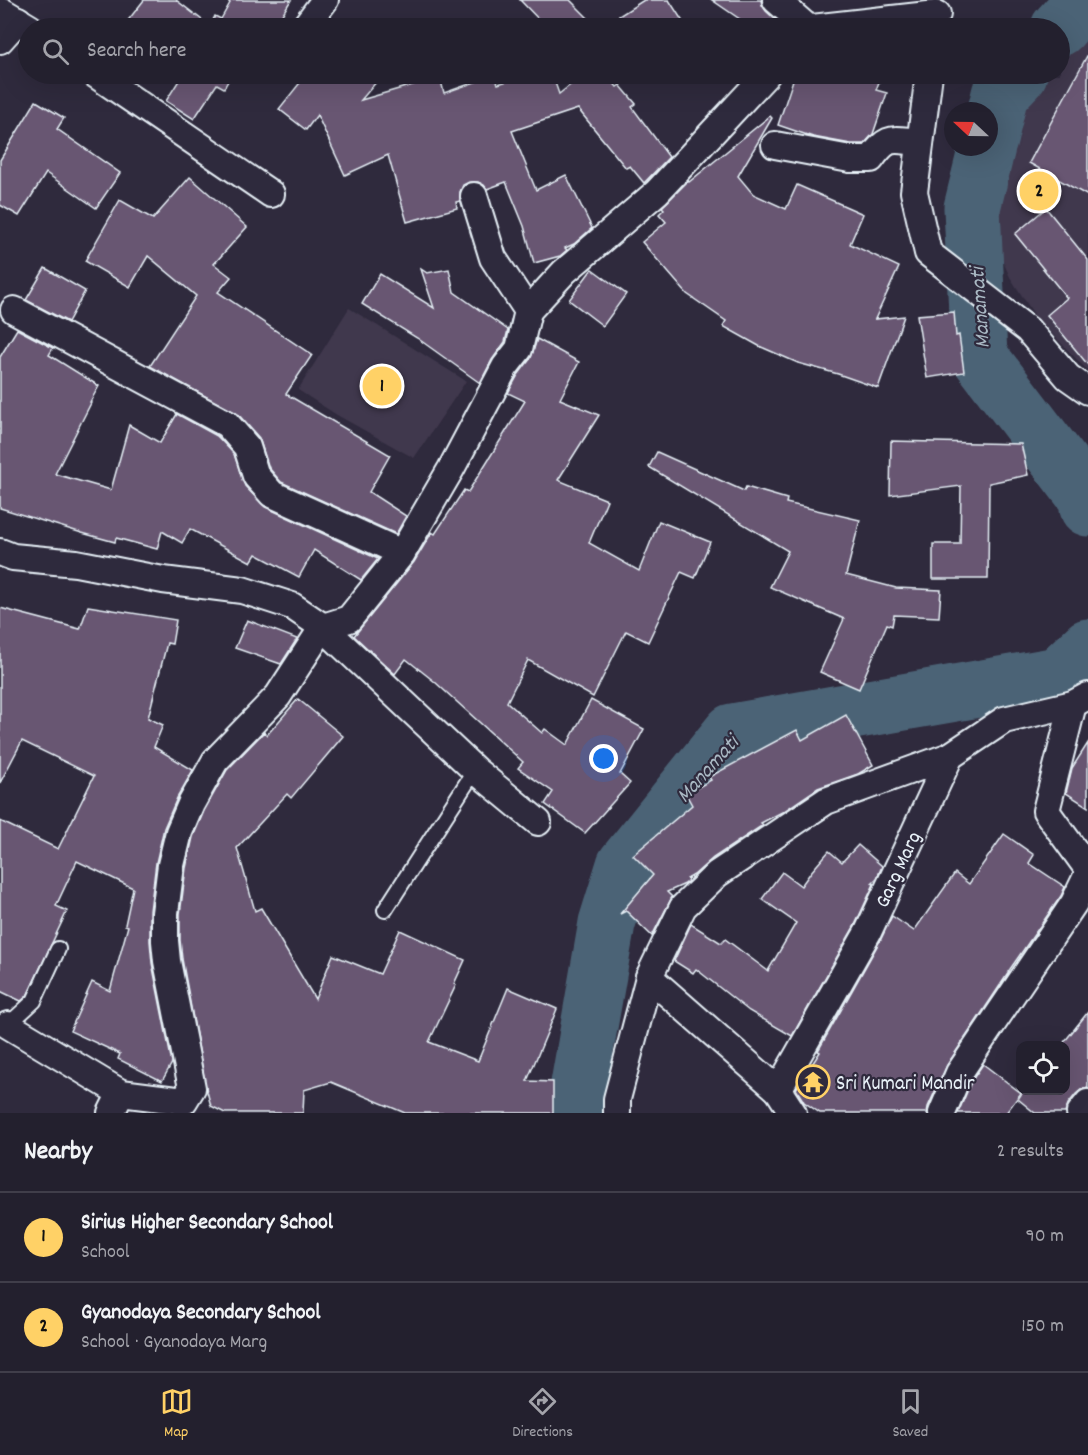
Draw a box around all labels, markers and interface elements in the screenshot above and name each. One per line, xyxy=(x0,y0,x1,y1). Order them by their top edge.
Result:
search box xyxy=(18,18,1070,84)
icon: search xyxy=(39,35,72,68)
text: Search here xyxy=(87,36,186,67)
north arrow xyxy=(944,102,998,156)
pin: 2 xyxy=(1020,168,1058,213)
water label: Manamati xyxy=(963,263,1000,349)
pin: 1 xyxy=(362,364,401,408)
water label: Manamati xyxy=(670,728,749,811)
your location xyxy=(589,744,618,773)
street label: Garg Marg xyxy=(869,827,931,913)
map controls xyxy=(1016,1041,1070,1095)
button: locate xyxy=(1016,1041,1070,1095)
temple icon: Sri Kumari Mandir xyxy=(795,1064,831,1100)
place label: Sri Kumari Mandir xyxy=(836,1070,975,1100)
text: Nearby xyxy=(24,1134,92,1171)
text: 2 results xyxy=(997,1138,1064,1166)
text: Sirius Higher Secondary School xyxy=(81,1208,333,1239)
text: 1 xyxy=(41,1223,46,1251)
text: 90 m xyxy=(1026,1223,1064,1251)
text: School xyxy=(81,1239,130,1267)
text: Gyanodaya Secondary School xyxy=(81,1298,321,1329)
text: 2 xyxy=(39,1313,48,1341)
text: 150 m xyxy=(1021,1313,1064,1341)
text: School · Gyanodaya Marg xyxy=(81,1329,267,1357)
tab: Map xyxy=(160,1385,193,1444)
tab: Directions xyxy=(512,1385,573,1444)
tab: Saved xyxy=(892,1385,928,1444)

